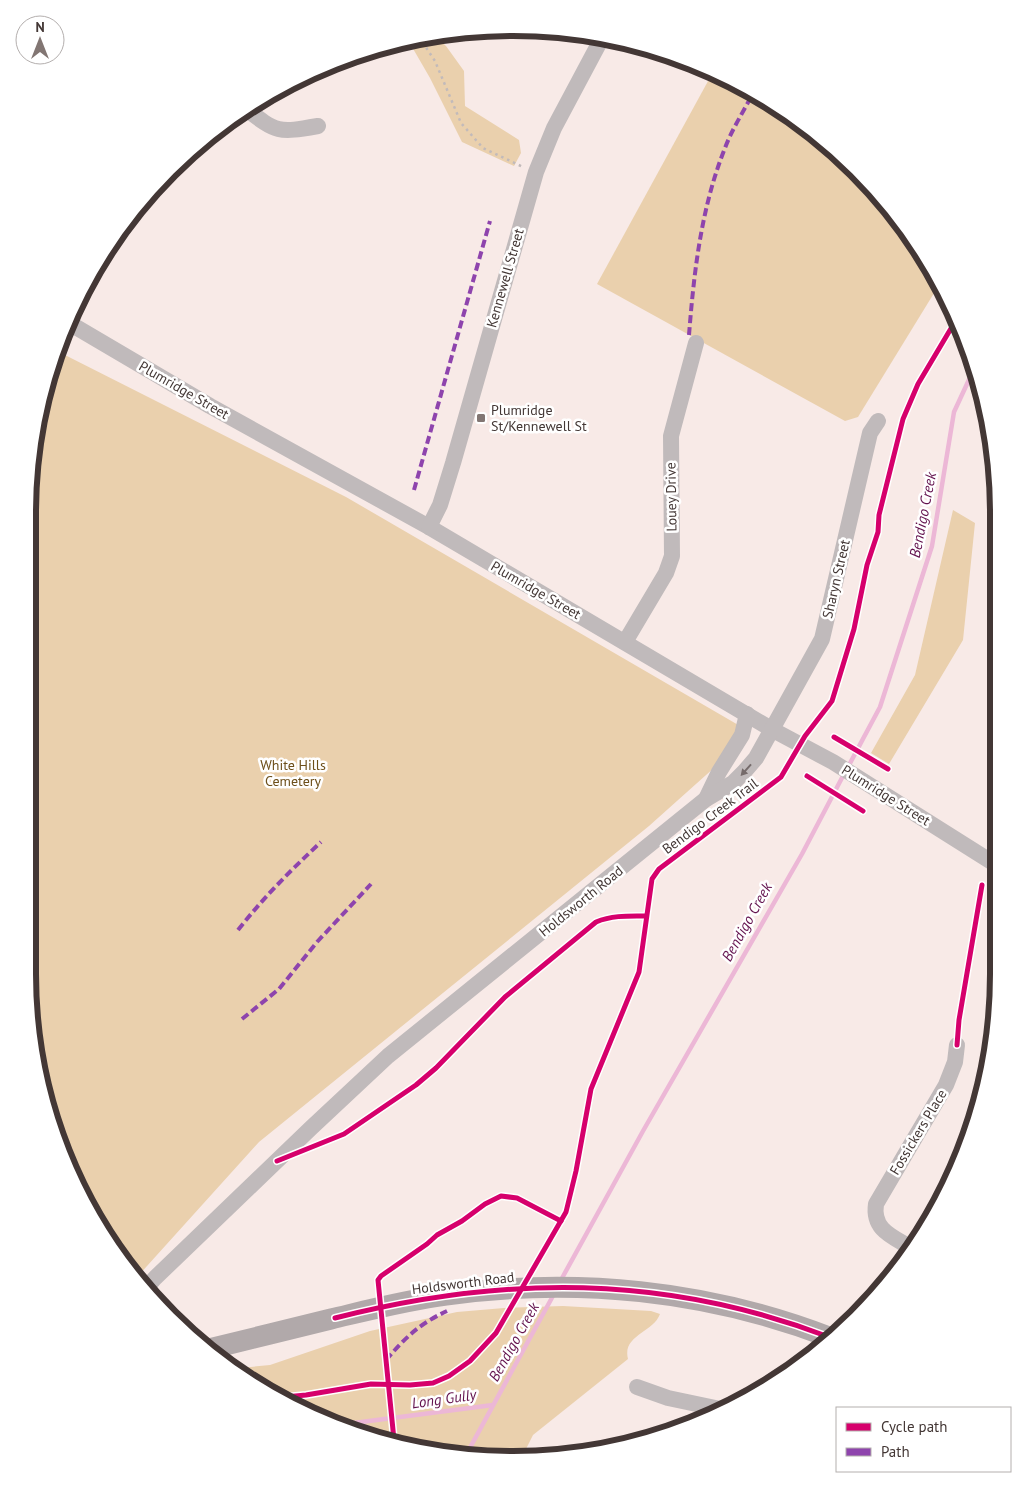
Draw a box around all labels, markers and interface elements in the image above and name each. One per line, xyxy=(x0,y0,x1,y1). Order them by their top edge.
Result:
north arrow xyxy=(15,15,65,65)
text: N xyxy=(35,18,45,36)
street label: Kennewell Street xyxy=(482,226,528,330)
street label: Plumridge Street xyxy=(136,357,232,423)
place label: Plumridge St/Kennewell St xyxy=(491,401,587,435)
marker: Plumridge St/Kennewell St xyxy=(475,412,487,424)
street label: Louey Drive xyxy=(661,462,681,532)
water label: Bendigo Creek xyxy=(905,469,940,559)
street label: Sharyn Street xyxy=(818,538,854,620)
street label: Plumridge Street xyxy=(488,557,584,623)
park label: White Hills Cemetery xyxy=(260,756,326,790)
street label: Plumridge Street xyxy=(838,761,934,830)
one-way arrow xyxy=(740,763,752,775)
street label: Bendigo Creek Trail xyxy=(659,774,761,858)
street label: Holdsworth Road xyxy=(535,862,627,940)
water label: Bendigo Creek xyxy=(717,878,777,964)
street label: Fossickers Place xyxy=(885,1086,951,1178)
street label: Holdsworth Road xyxy=(411,1268,515,1298)
water label: Bendigo Creek xyxy=(484,1298,544,1384)
water label: Long Gully xyxy=(411,1384,479,1412)
legend xyxy=(836,1407,1011,1472)
text: Cycle path xyxy=(881,1417,947,1436)
text: Path xyxy=(881,1442,910,1461)

